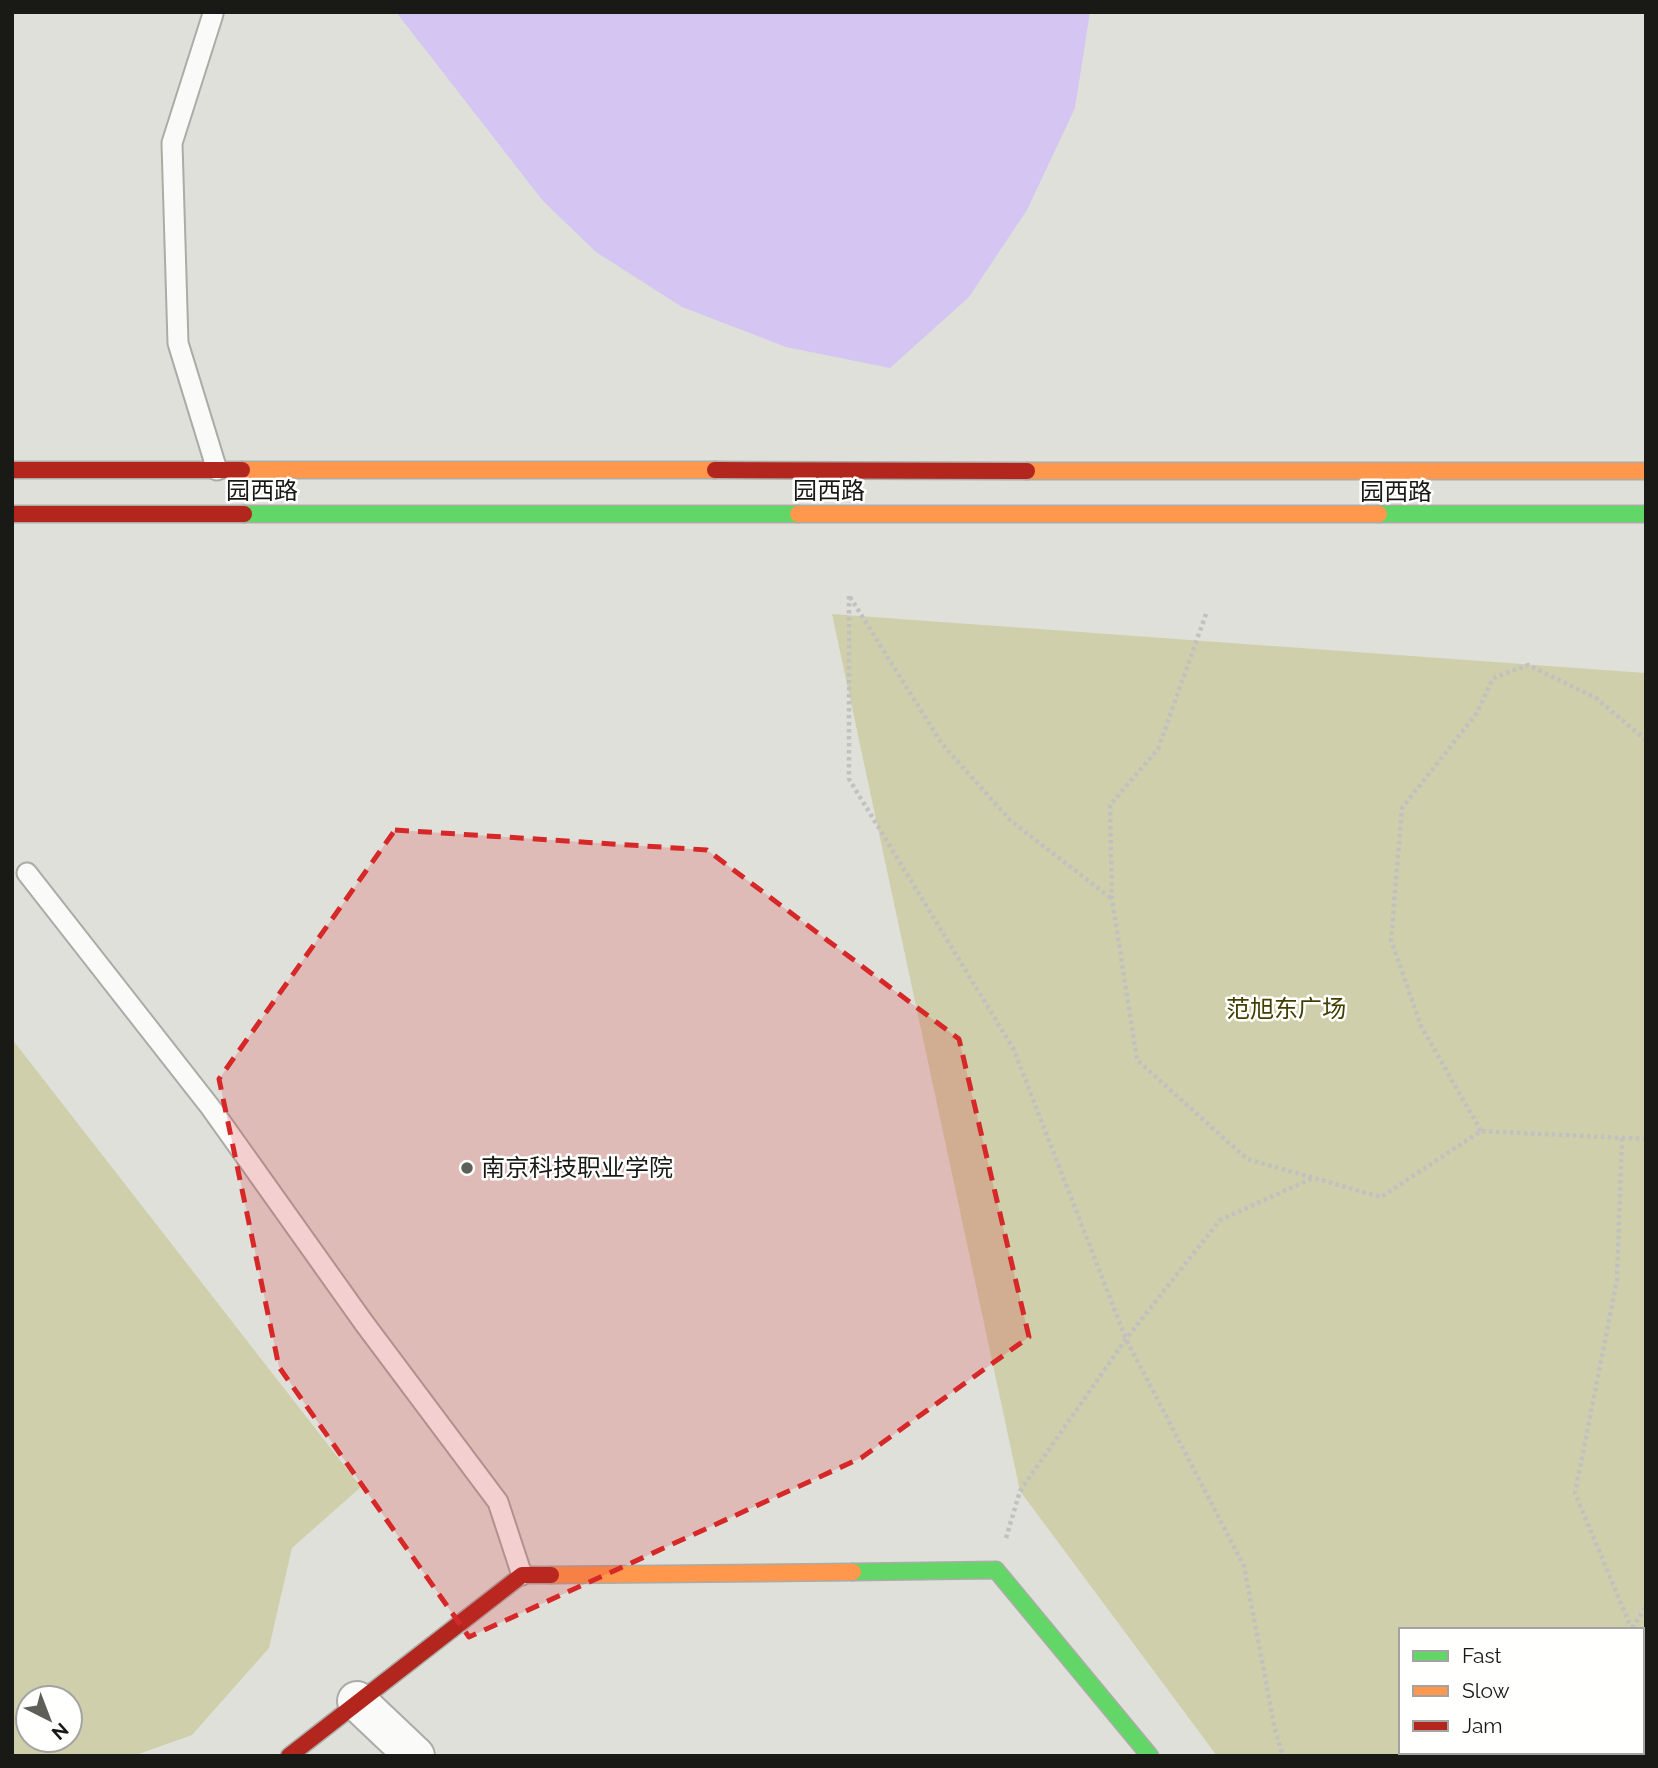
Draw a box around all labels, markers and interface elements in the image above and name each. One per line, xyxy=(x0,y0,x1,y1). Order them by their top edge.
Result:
street label: 园西路 xyxy=(226,476,298,505)
street label: 园西路 xyxy=(793,476,865,505)
street label: 园西路 xyxy=(1360,477,1432,506)
park label: 范旭东广场 xyxy=(1226,994,1346,1023)
place label: 南京科技职业学院 xyxy=(481,1153,673,1182)
marker: 南京科技职业学院 xyxy=(459,1160,475,1176)
legend xyxy=(1399,1628,1644,1754)
text: Fast xyxy=(1462,1643,1502,1668)
text: Slow xyxy=(1462,1678,1510,1703)
north arrow xyxy=(14,1684,84,1754)
text: Jam xyxy=(1462,1713,1503,1738)
text: N xyxy=(48,1719,73,1745)

